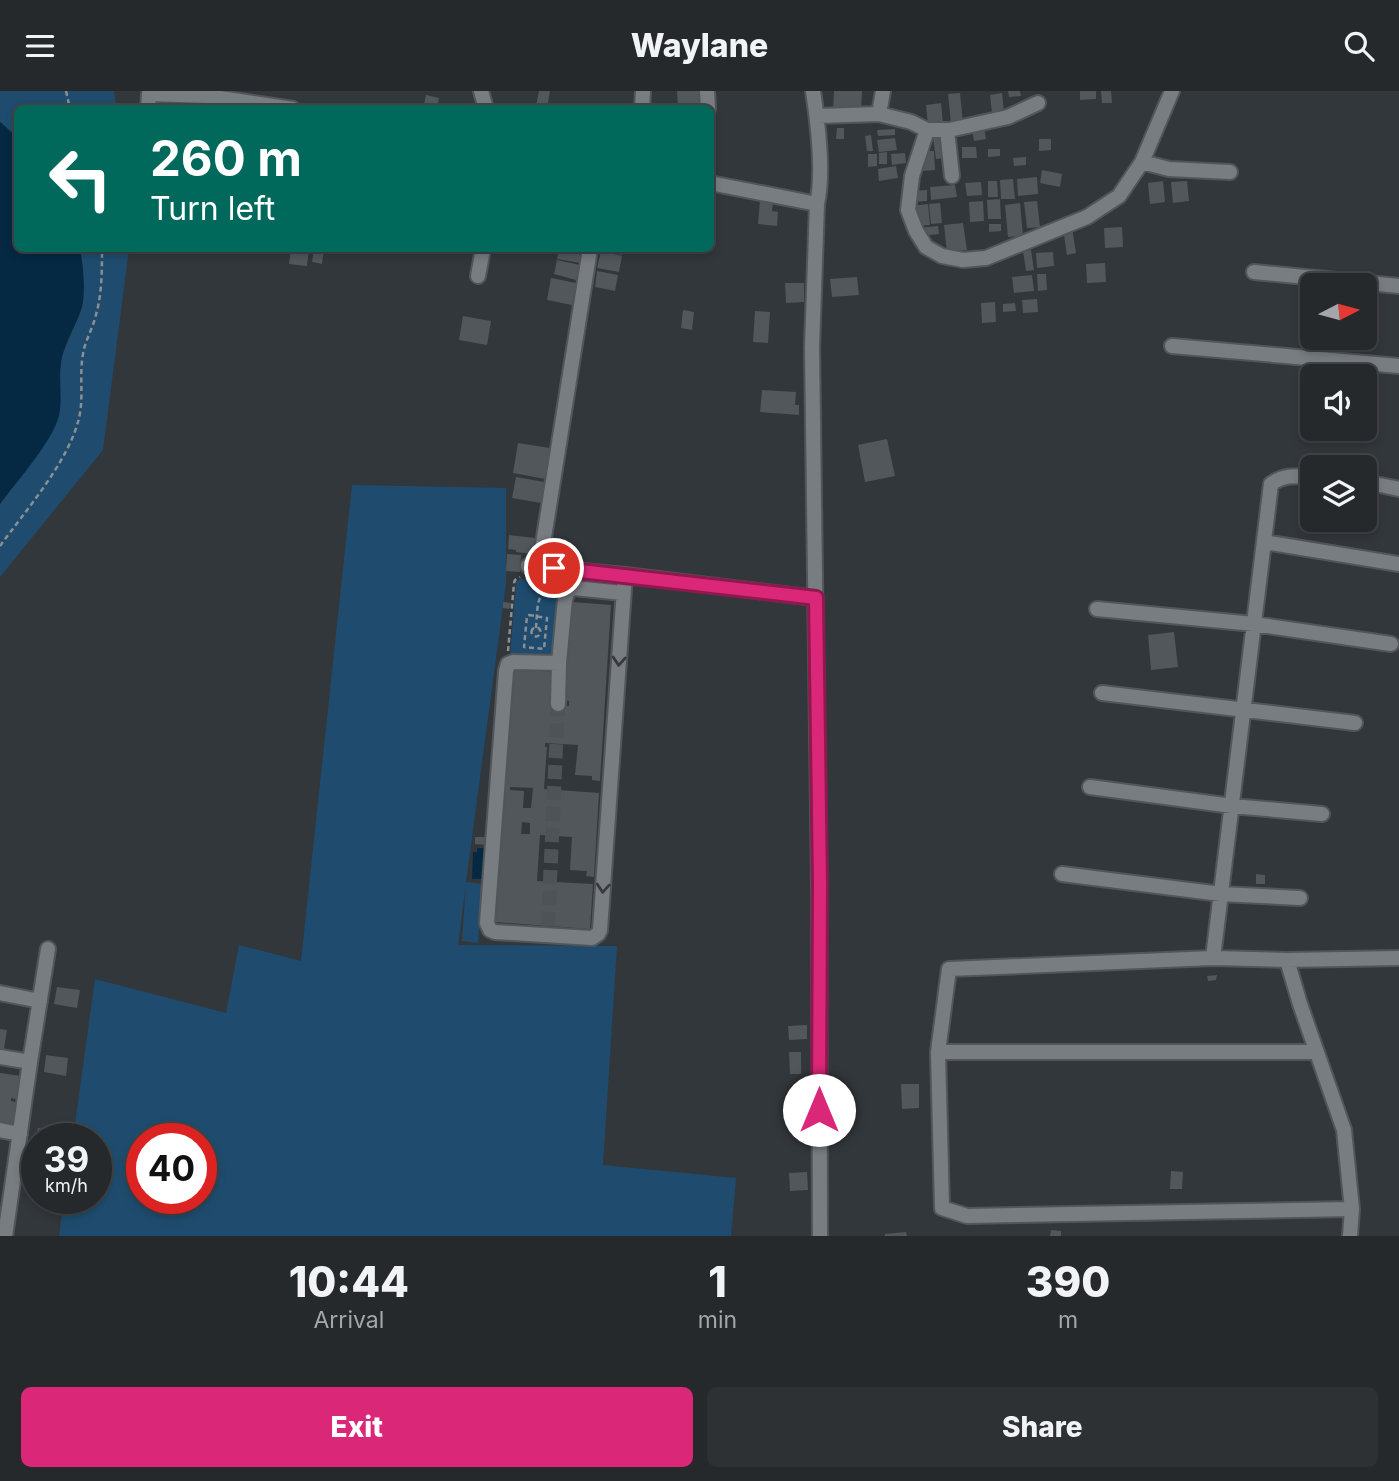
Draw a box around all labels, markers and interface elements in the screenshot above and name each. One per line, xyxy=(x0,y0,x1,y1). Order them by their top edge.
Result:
text: Waylane xyxy=(631,26,768,65)
icon: menu xyxy=(21,27,59,65)
icon: search xyxy=(1340,27,1378,65)
text: 260 m xyxy=(150,129,302,188)
icon: left xyxy=(35,133,126,224)
text: Turn left xyxy=(150,189,275,228)
north arrow xyxy=(1300,273,1377,350)
map controls xyxy=(1300,273,1377,532)
button: sound xyxy=(1300,364,1377,441)
button: layers xyxy=(1300,455,1377,532)
pin xyxy=(524,538,584,598)
icon: arrive xyxy=(535,549,573,587)
one-way arrow xyxy=(611,655,626,666)
one-way arrow xyxy=(596,882,611,893)
position arrow xyxy=(782,1073,856,1147)
speed limit sign: 40 xyxy=(126,1123,217,1214)
text: 39 xyxy=(44,1138,89,1180)
text: km/h xyxy=(45,1175,88,1196)
text: 10:44 xyxy=(289,1256,409,1307)
text: 1 xyxy=(708,1256,727,1307)
text: 390 xyxy=(1026,1256,1110,1307)
text: Arrival xyxy=(313,1306,384,1334)
text: min xyxy=(698,1306,737,1334)
text: m xyxy=(1058,1306,1078,1334)
button: Exit xyxy=(21,1387,693,1467)
button: Share xyxy=(707,1387,1378,1467)

